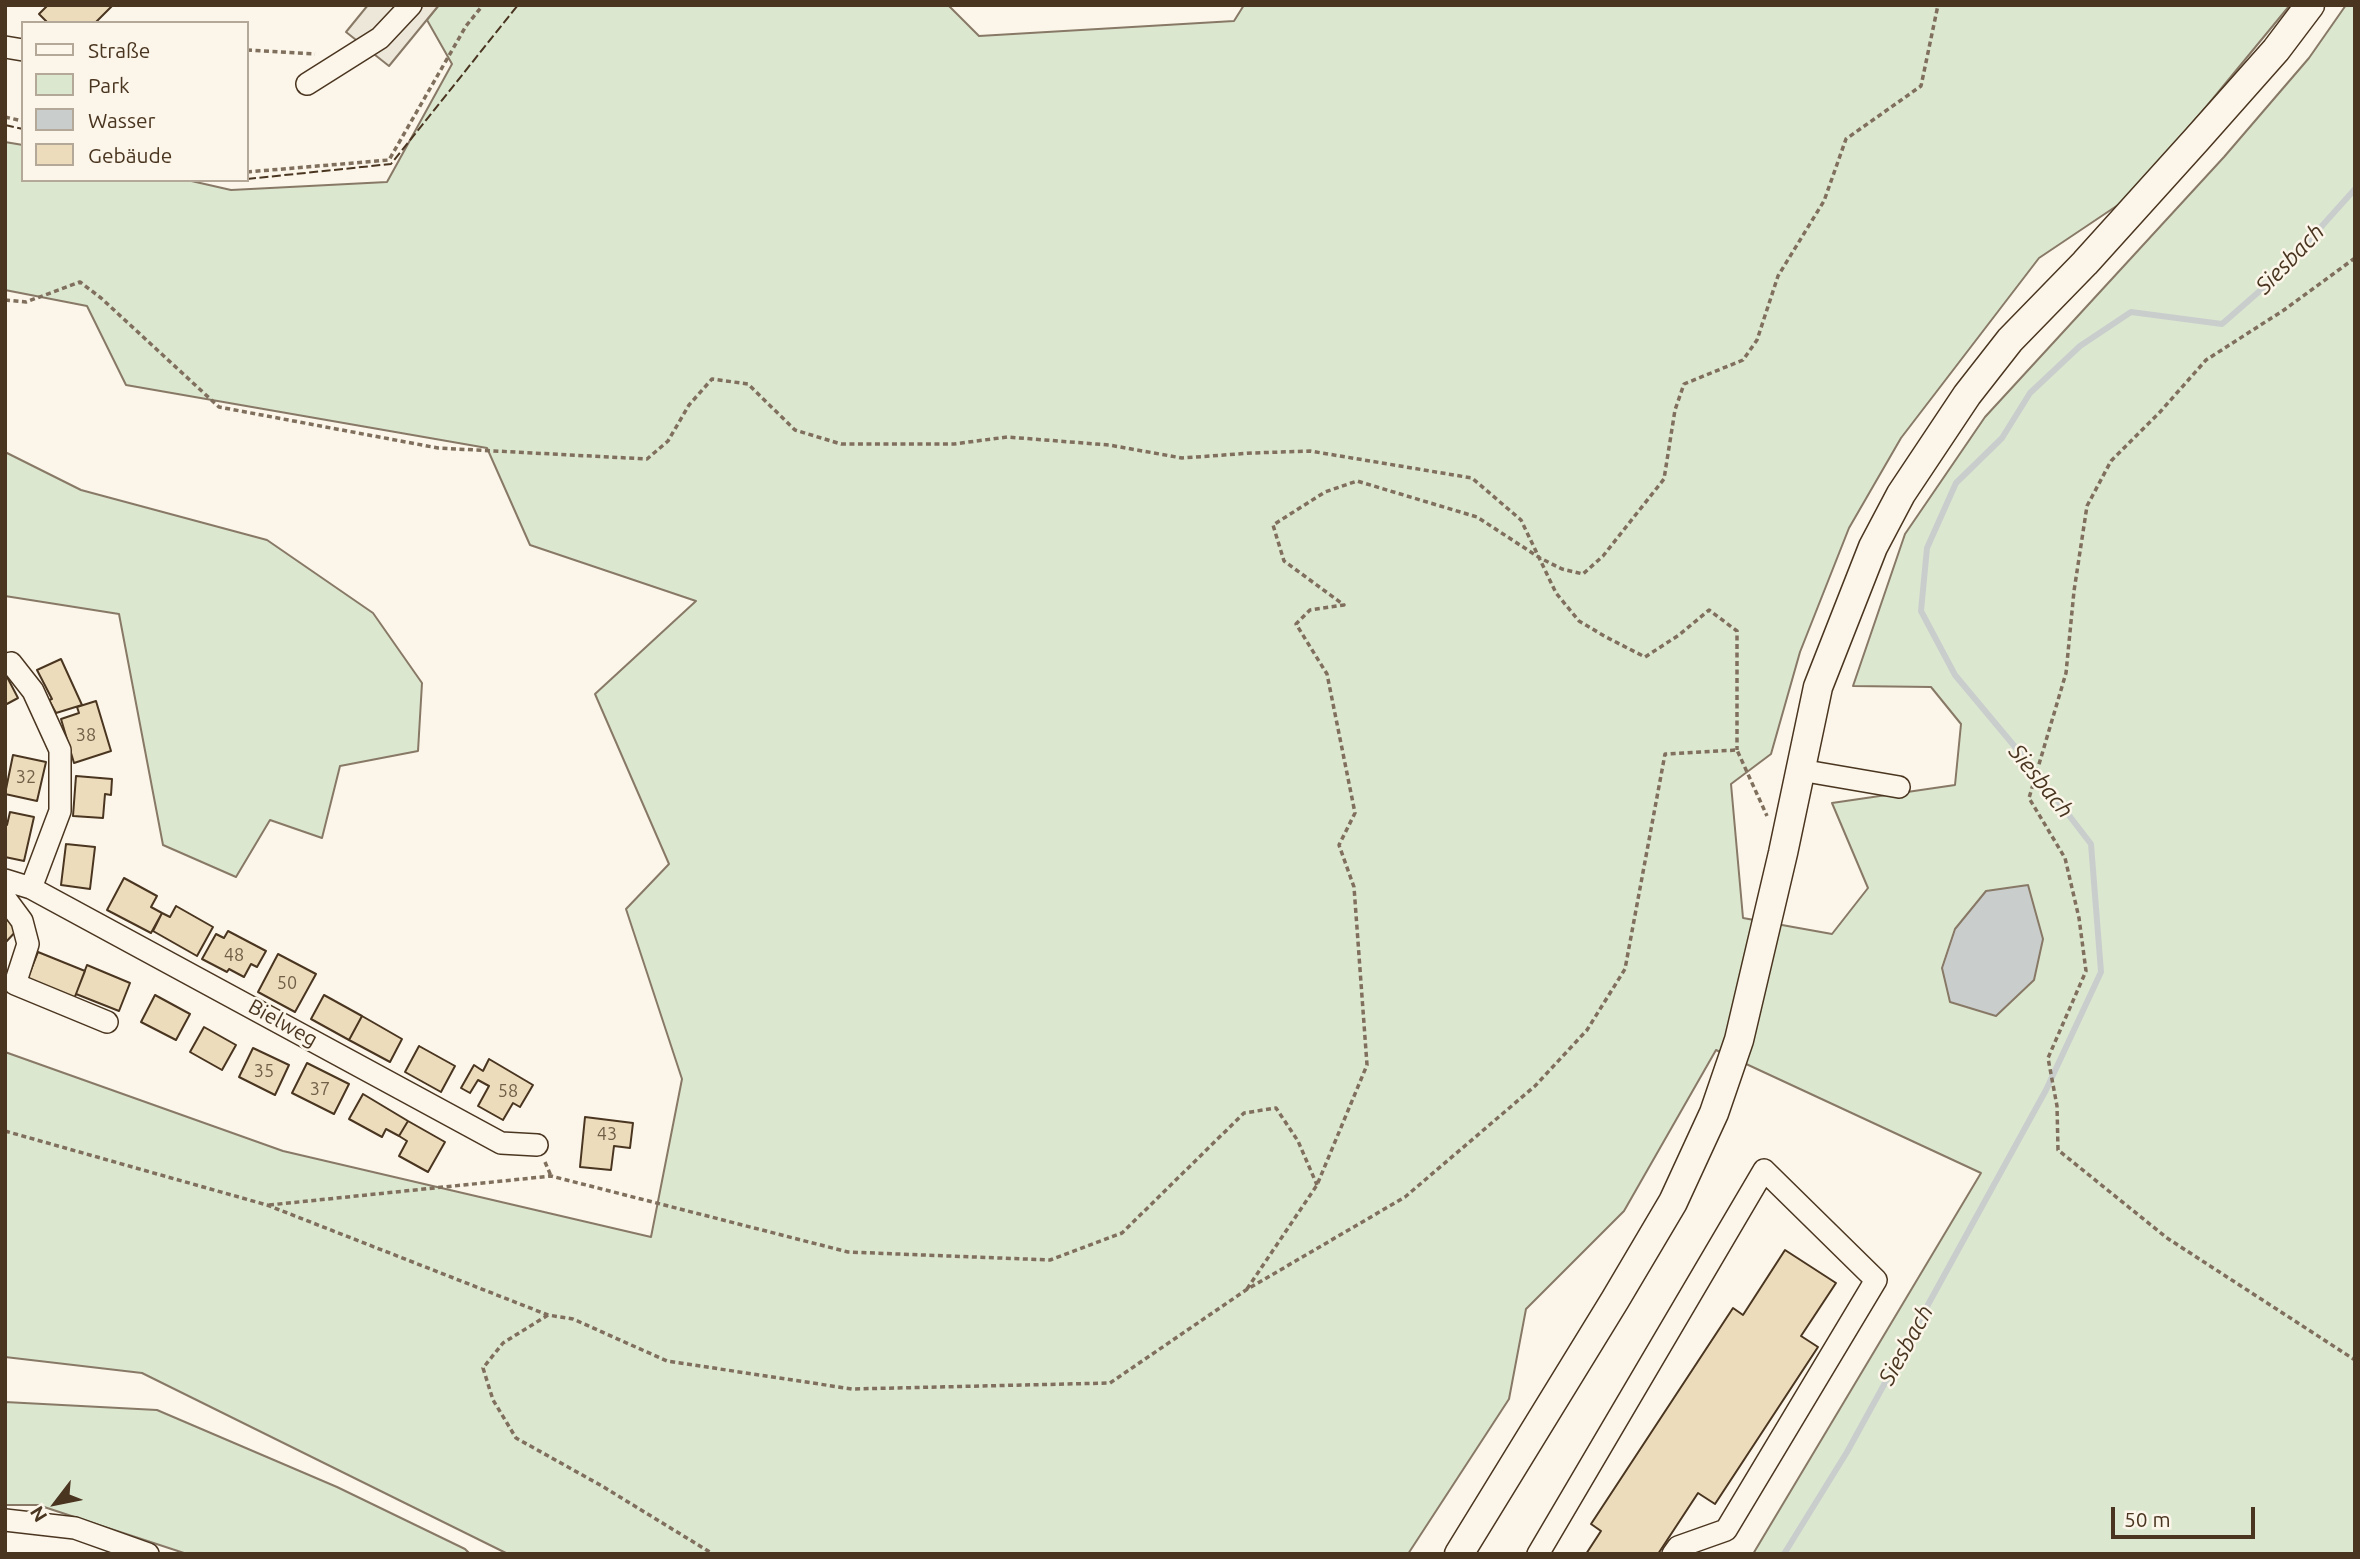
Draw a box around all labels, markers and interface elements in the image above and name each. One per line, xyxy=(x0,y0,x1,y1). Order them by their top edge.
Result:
legend xyxy=(21,21,248,182)
text: Straße xyxy=(88,38,150,62)
text: Park xyxy=(88,73,130,97)
text: Wasser xyxy=(88,108,156,132)
text: Gebäude xyxy=(88,143,172,167)
water label: Siesbach xyxy=(2250,218,2330,300)
house number: 38 xyxy=(76,724,96,746)
water label: Siesbach xyxy=(2003,739,2079,823)
house number: 32 xyxy=(16,766,36,788)
house number: 48 xyxy=(224,944,244,966)
house number: 50 xyxy=(277,972,297,994)
street label: Bielweg xyxy=(244,994,322,1052)
house number: 35 xyxy=(254,1060,274,1082)
house number: 37 xyxy=(310,1078,330,1100)
house number: 58 xyxy=(498,1080,518,1102)
house number: 43 xyxy=(597,1123,617,1145)
water label: Siesbach xyxy=(1873,1300,1939,1390)
north arrow xyxy=(21,1468,91,1538)
scale bar xyxy=(2115,1492,2258,1536)
text: N xyxy=(25,1502,51,1526)
text: 50 m xyxy=(2124,1507,2171,1531)

